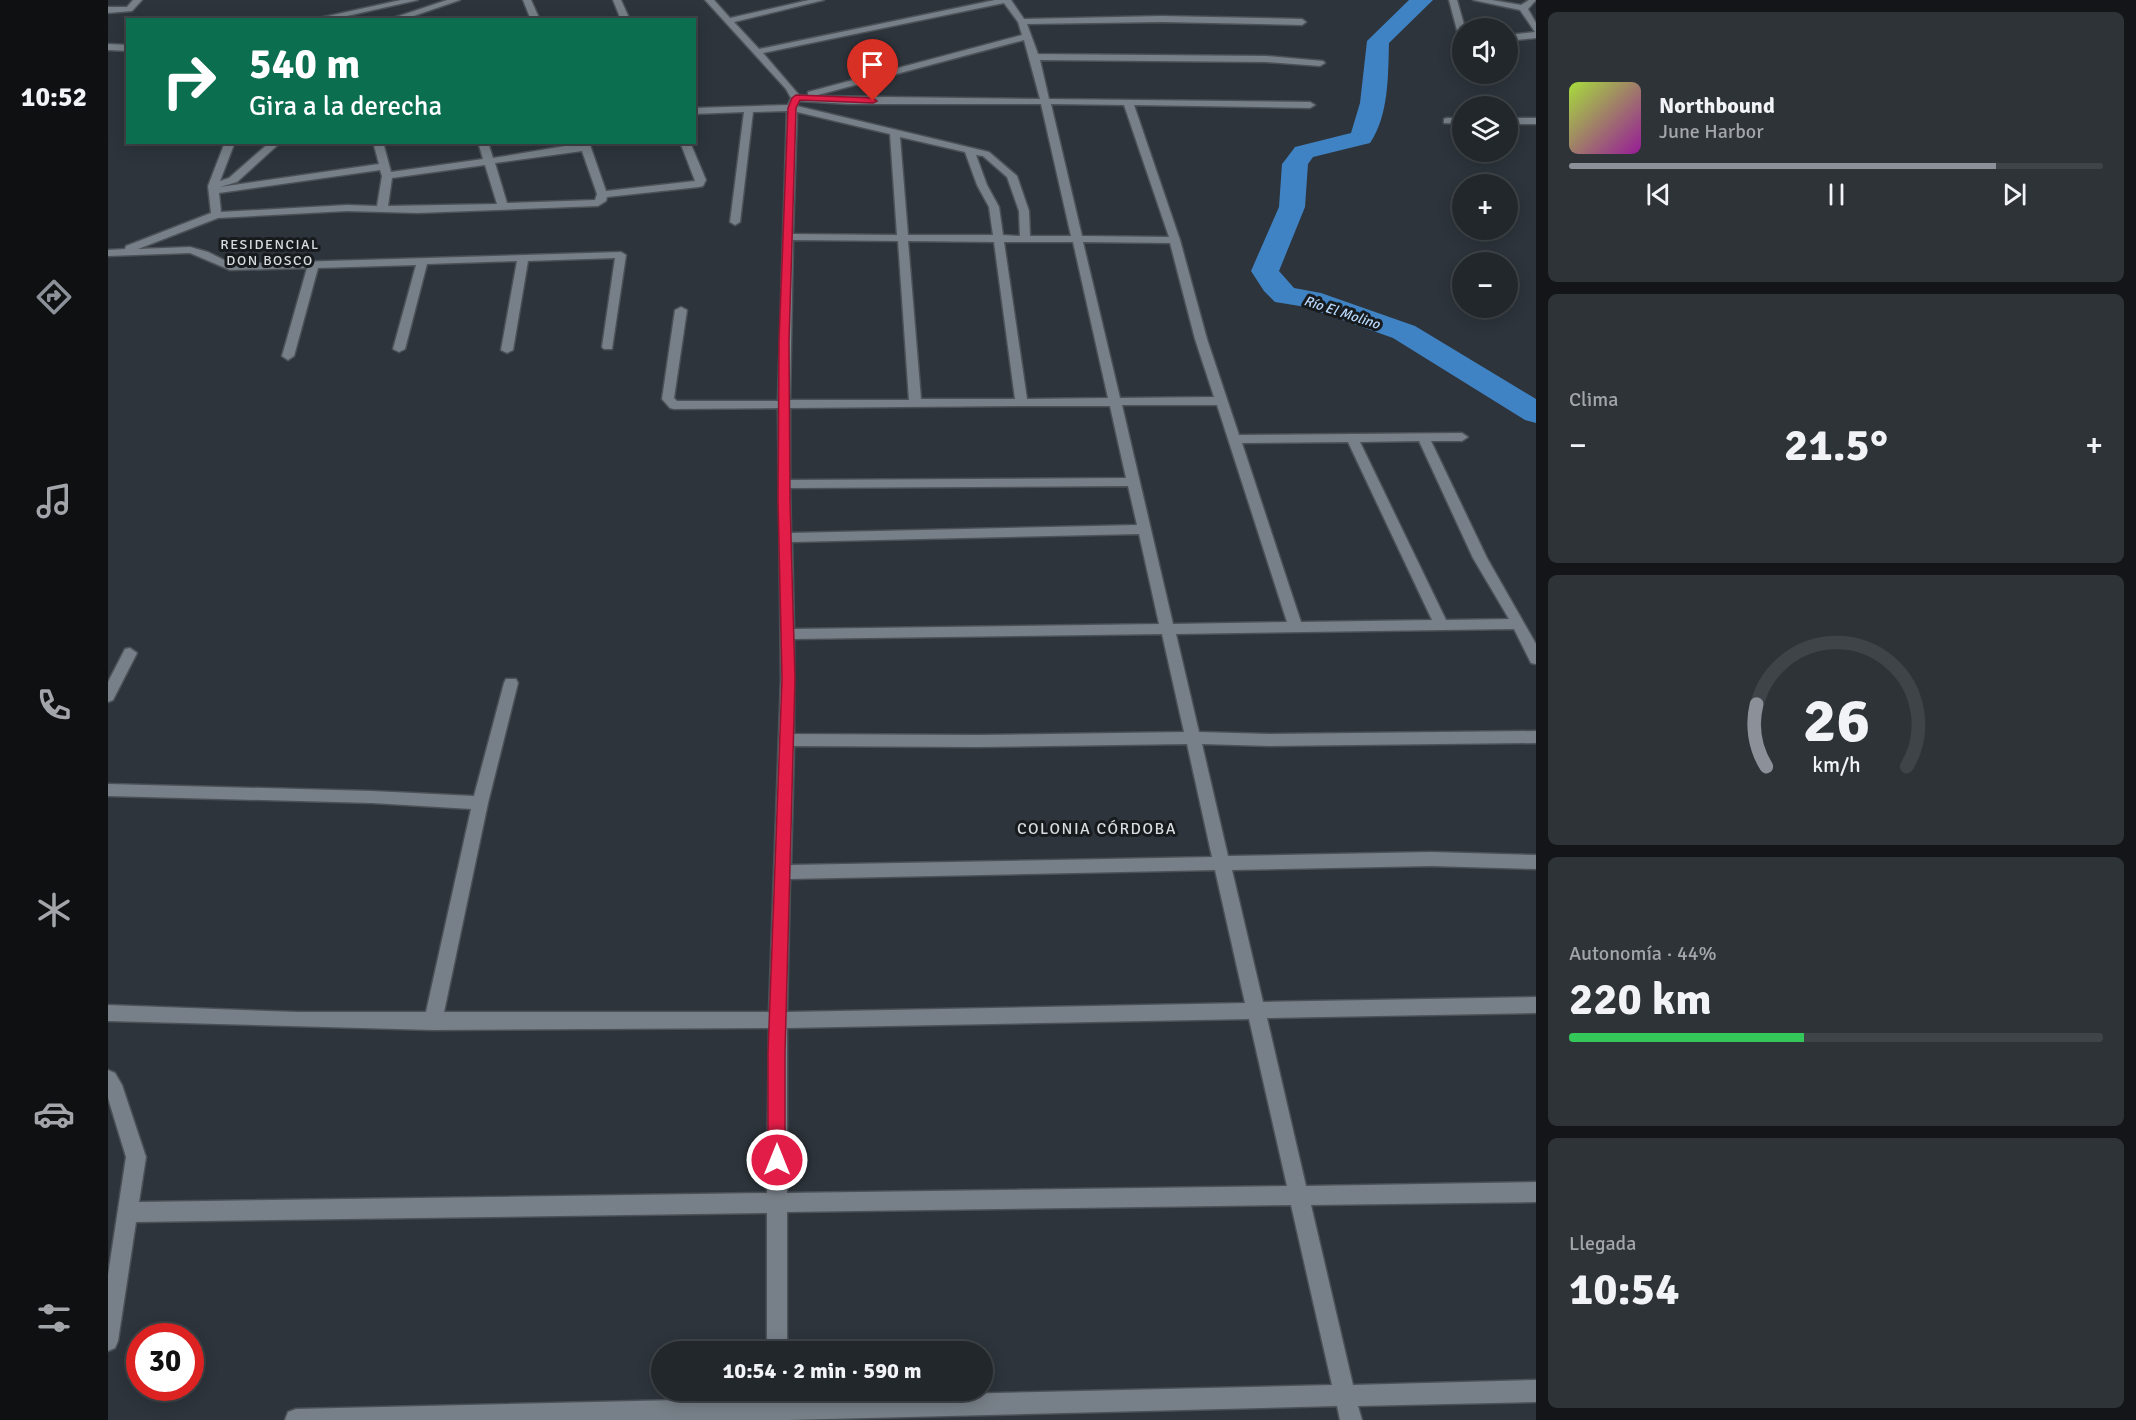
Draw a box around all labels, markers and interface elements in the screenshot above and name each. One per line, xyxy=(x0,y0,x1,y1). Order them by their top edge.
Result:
map controls xyxy=(1452,18,1518,318)
button: sound xyxy=(1452,18,1518,84)
text: 540 m xyxy=(249,39,360,90)
pin xyxy=(847,39,898,101)
icon: right xyxy=(150,42,228,120)
icon: arrive xyxy=(856,48,889,81)
text: 10:52 xyxy=(21,81,87,114)
text: Gira a la derecha xyxy=(249,90,442,123)
text: Northbound xyxy=(1659,92,1775,119)
button: layers xyxy=(1452,96,1518,162)
text: June Harbor xyxy=(1659,119,1764,144)
button: + xyxy=(1452,174,1518,240)
icon: previous xyxy=(1642,178,1675,211)
icon: pause xyxy=(1820,178,1853,211)
icon: next xyxy=(1998,178,2031,211)
district label: RESIDENCIAL DON BOSCO xyxy=(220,236,320,269)
button: − xyxy=(1452,252,1518,318)
icon: directions xyxy=(33,276,75,318)
water label: Río El Molino xyxy=(1302,292,1383,333)
text: Clima xyxy=(1569,387,1618,412)
text: 21.5° xyxy=(1784,418,1888,473)
text: − xyxy=(1569,425,1587,466)
text: + xyxy=(2085,425,2103,466)
icon: music xyxy=(33,480,75,522)
text: 26 xyxy=(1802,682,1870,759)
icon: phone xyxy=(33,684,75,726)
text: km/h xyxy=(1812,752,1860,778)
district label: COLONIA CÓRDOBA xyxy=(1017,819,1177,839)
icon: climate xyxy=(33,889,75,931)
text: Autonomía · 44% xyxy=(1569,941,1717,966)
text: 220 km xyxy=(1569,972,1712,1027)
icon: car xyxy=(33,1093,75,1135)
position arrow xyxy=(745,1128,809,1192)
text: Llegada xyxy=(1569,1231,1636,1256)
text: 10:54 xyxy=(1569,1262,1679,1317)
icon: filters xyxy=(33,1297,75,1339)
speed limit sign: 30 xyxy=(126,1323,204,1401)
text: 10:54 · 2 min · 590 m xyxy=(722,1357,922,1384)

